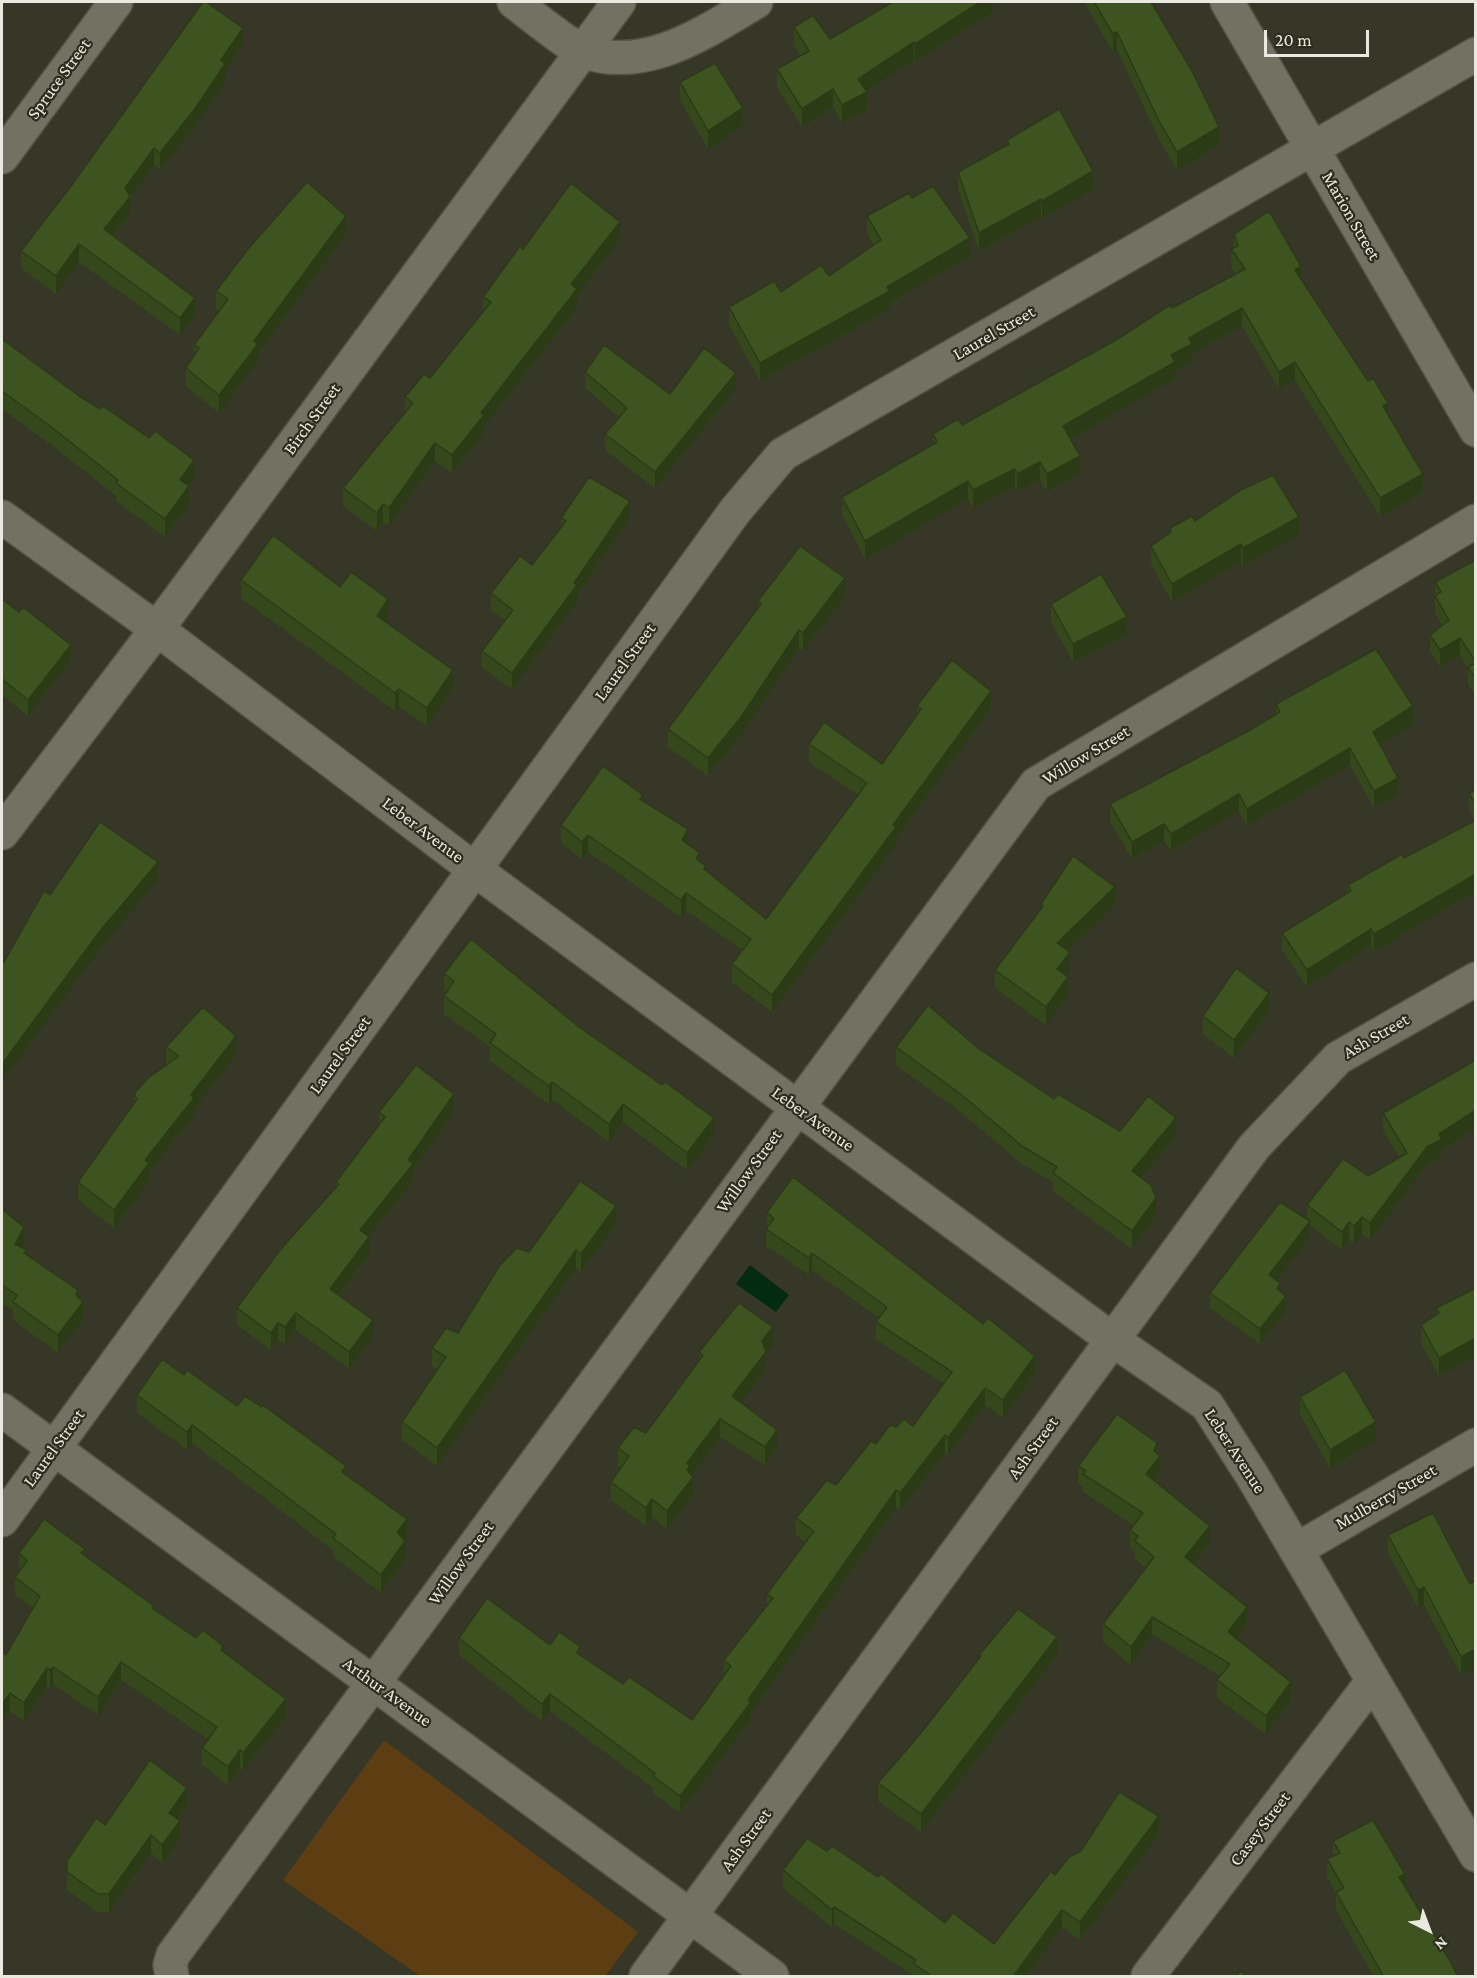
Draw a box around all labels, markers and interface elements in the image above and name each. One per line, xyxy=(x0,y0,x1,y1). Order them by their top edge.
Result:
scale bar xyxy=(1267,18,1372,56)
text: 20 m xyxy=(1275,30,1312,50)
street label: Spruce Street xyxy=(22,34,96,124)
street label: Marion Street xyxy=(1317,168,1385,264)
street label: Laurel Street xyxy=(949,301,1039,365)
street label: Birch Street xyxy=(279,379,345,459)
street label: Laurel Street xyxy=(590,619,660,705)
street label: Willow Street xyxy=(1038,720,1134,790)
street label: Leber Avenue xyxy=(378,792,468,868)
street label: Ash Street xyxy=(1339,1009,1413,1063)
street label: Laurel Street xyxy=(305,1012,375,1098)
street label: Leber Avenue xyxy=(768,1082,858,1156)
street label: Willow Street xyxy=(711,1125,787,1217)
street label: Laurel Street xyxy=(19,1405,89,1491)
street label: Leber Avenue xyxy=(1200,1405,1270,1497)
street label: Ash Street xyxy=(1003,1412,1063,1484)
street label: Mulberry Street xyxy=(1332,1459,1440,1535)
street label: Willow Street xyxy=(423,1517,499,1609)
street label: Arthur Avenue xyxy=(338,1653,436,1731)
street label: Casey Street xyxy=(1225,1788,1295,1870)
street label: Ash Street xyxy=(716,1804,776,1876)
north arrow xyxy=(1399,1900,1459,1960)
text: N xyxy=(1432,1934,1451,1954)

